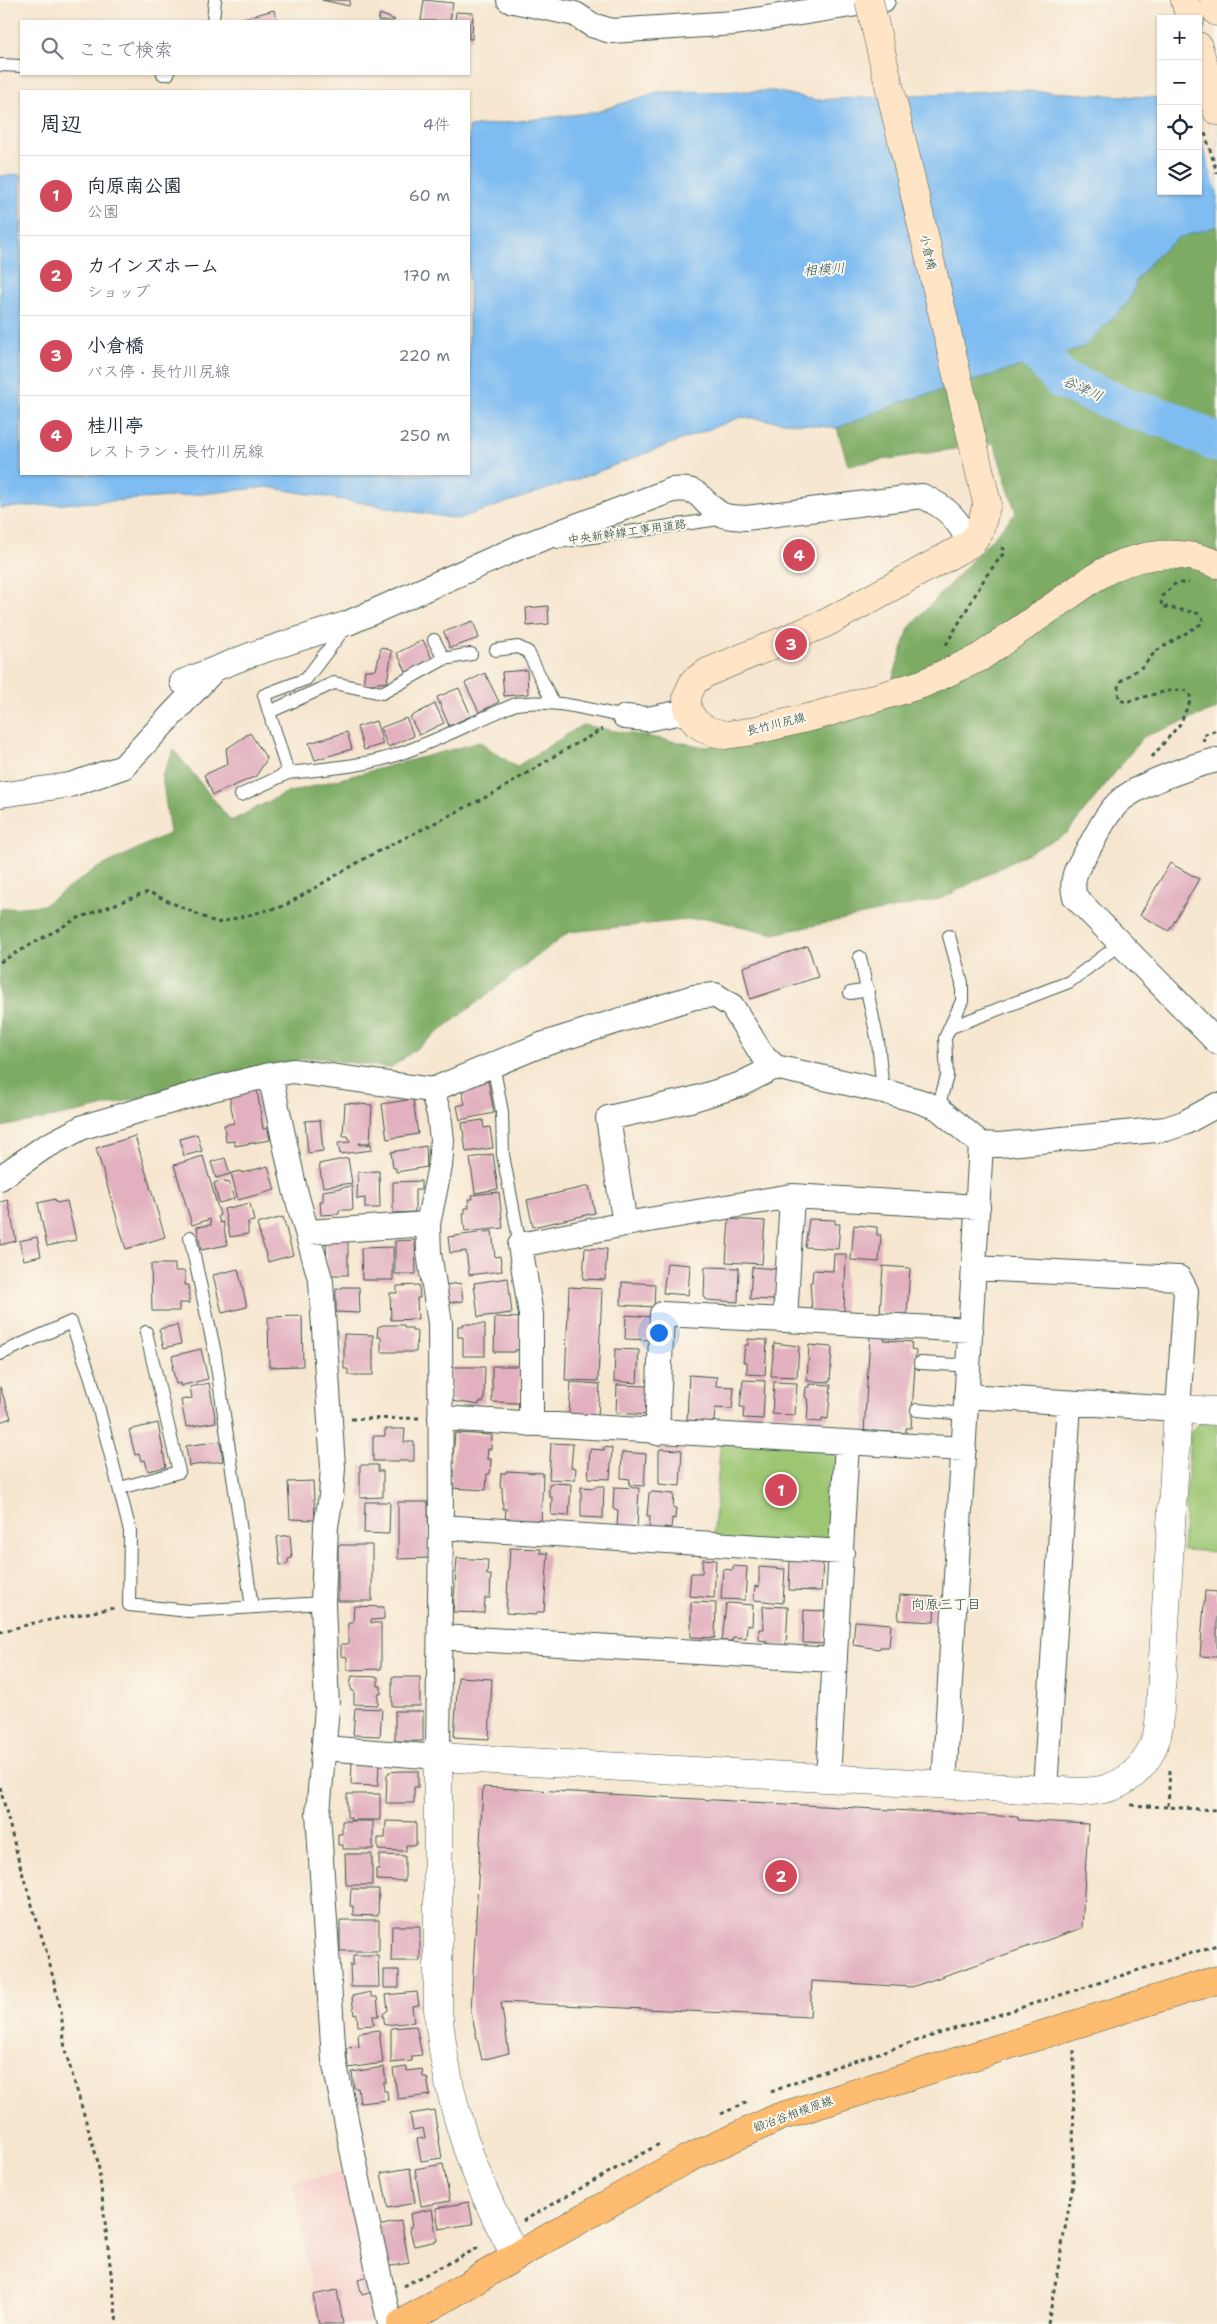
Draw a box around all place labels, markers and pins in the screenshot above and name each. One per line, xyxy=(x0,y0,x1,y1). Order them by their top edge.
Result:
pin: 4 xyxy=(783,536,815,574)
pin: 3 xyxy=(775,625,807,663)
pin: 1 xyxy=(765,1471,797,1509)
pin: 2 xyxy=(765,1857,797,1895)

